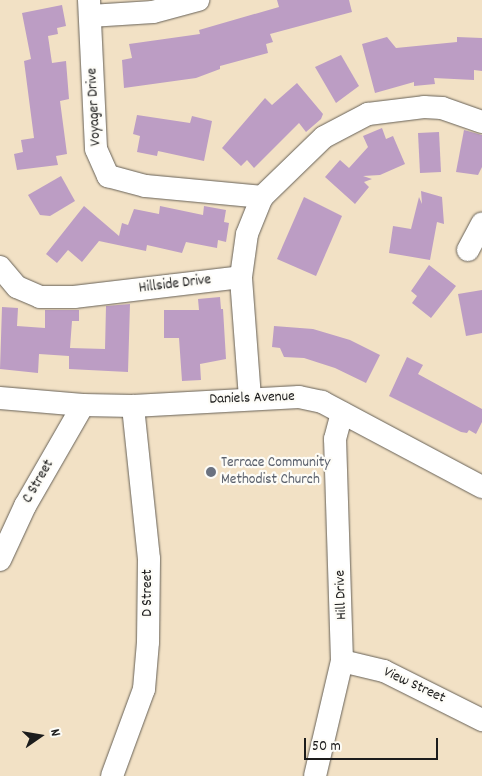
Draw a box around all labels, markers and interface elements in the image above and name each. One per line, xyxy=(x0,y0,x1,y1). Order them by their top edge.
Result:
street label: Voyager Drive xyxy=(84,68,106,146)
street label: Hillside Drive xyxy=(138,272,212,298)
street label: Daniels Avenue xyxy=(209,389,295,409)
place label: Terrace Community Methodist Church xyxy=(221,454,330,489)
street label: C Street xyxy=(19,457,59,507)
marker: Terrace Community Methodist Church xyxy=(205,466,217,478)
street label: D Street xyxy=(140,569,158,617)
street label: Hill Drive xyxy=(332,570,352,620)
street label: View Street xyxy=(380,664,448,708)
north arrow xyxy=(15,711,65,761)
text: N xyxy=(44,727,65,738)
scale bar xyxy=(307,728,441,760)
text: 50 m xyxy=(312,736,341,758)

